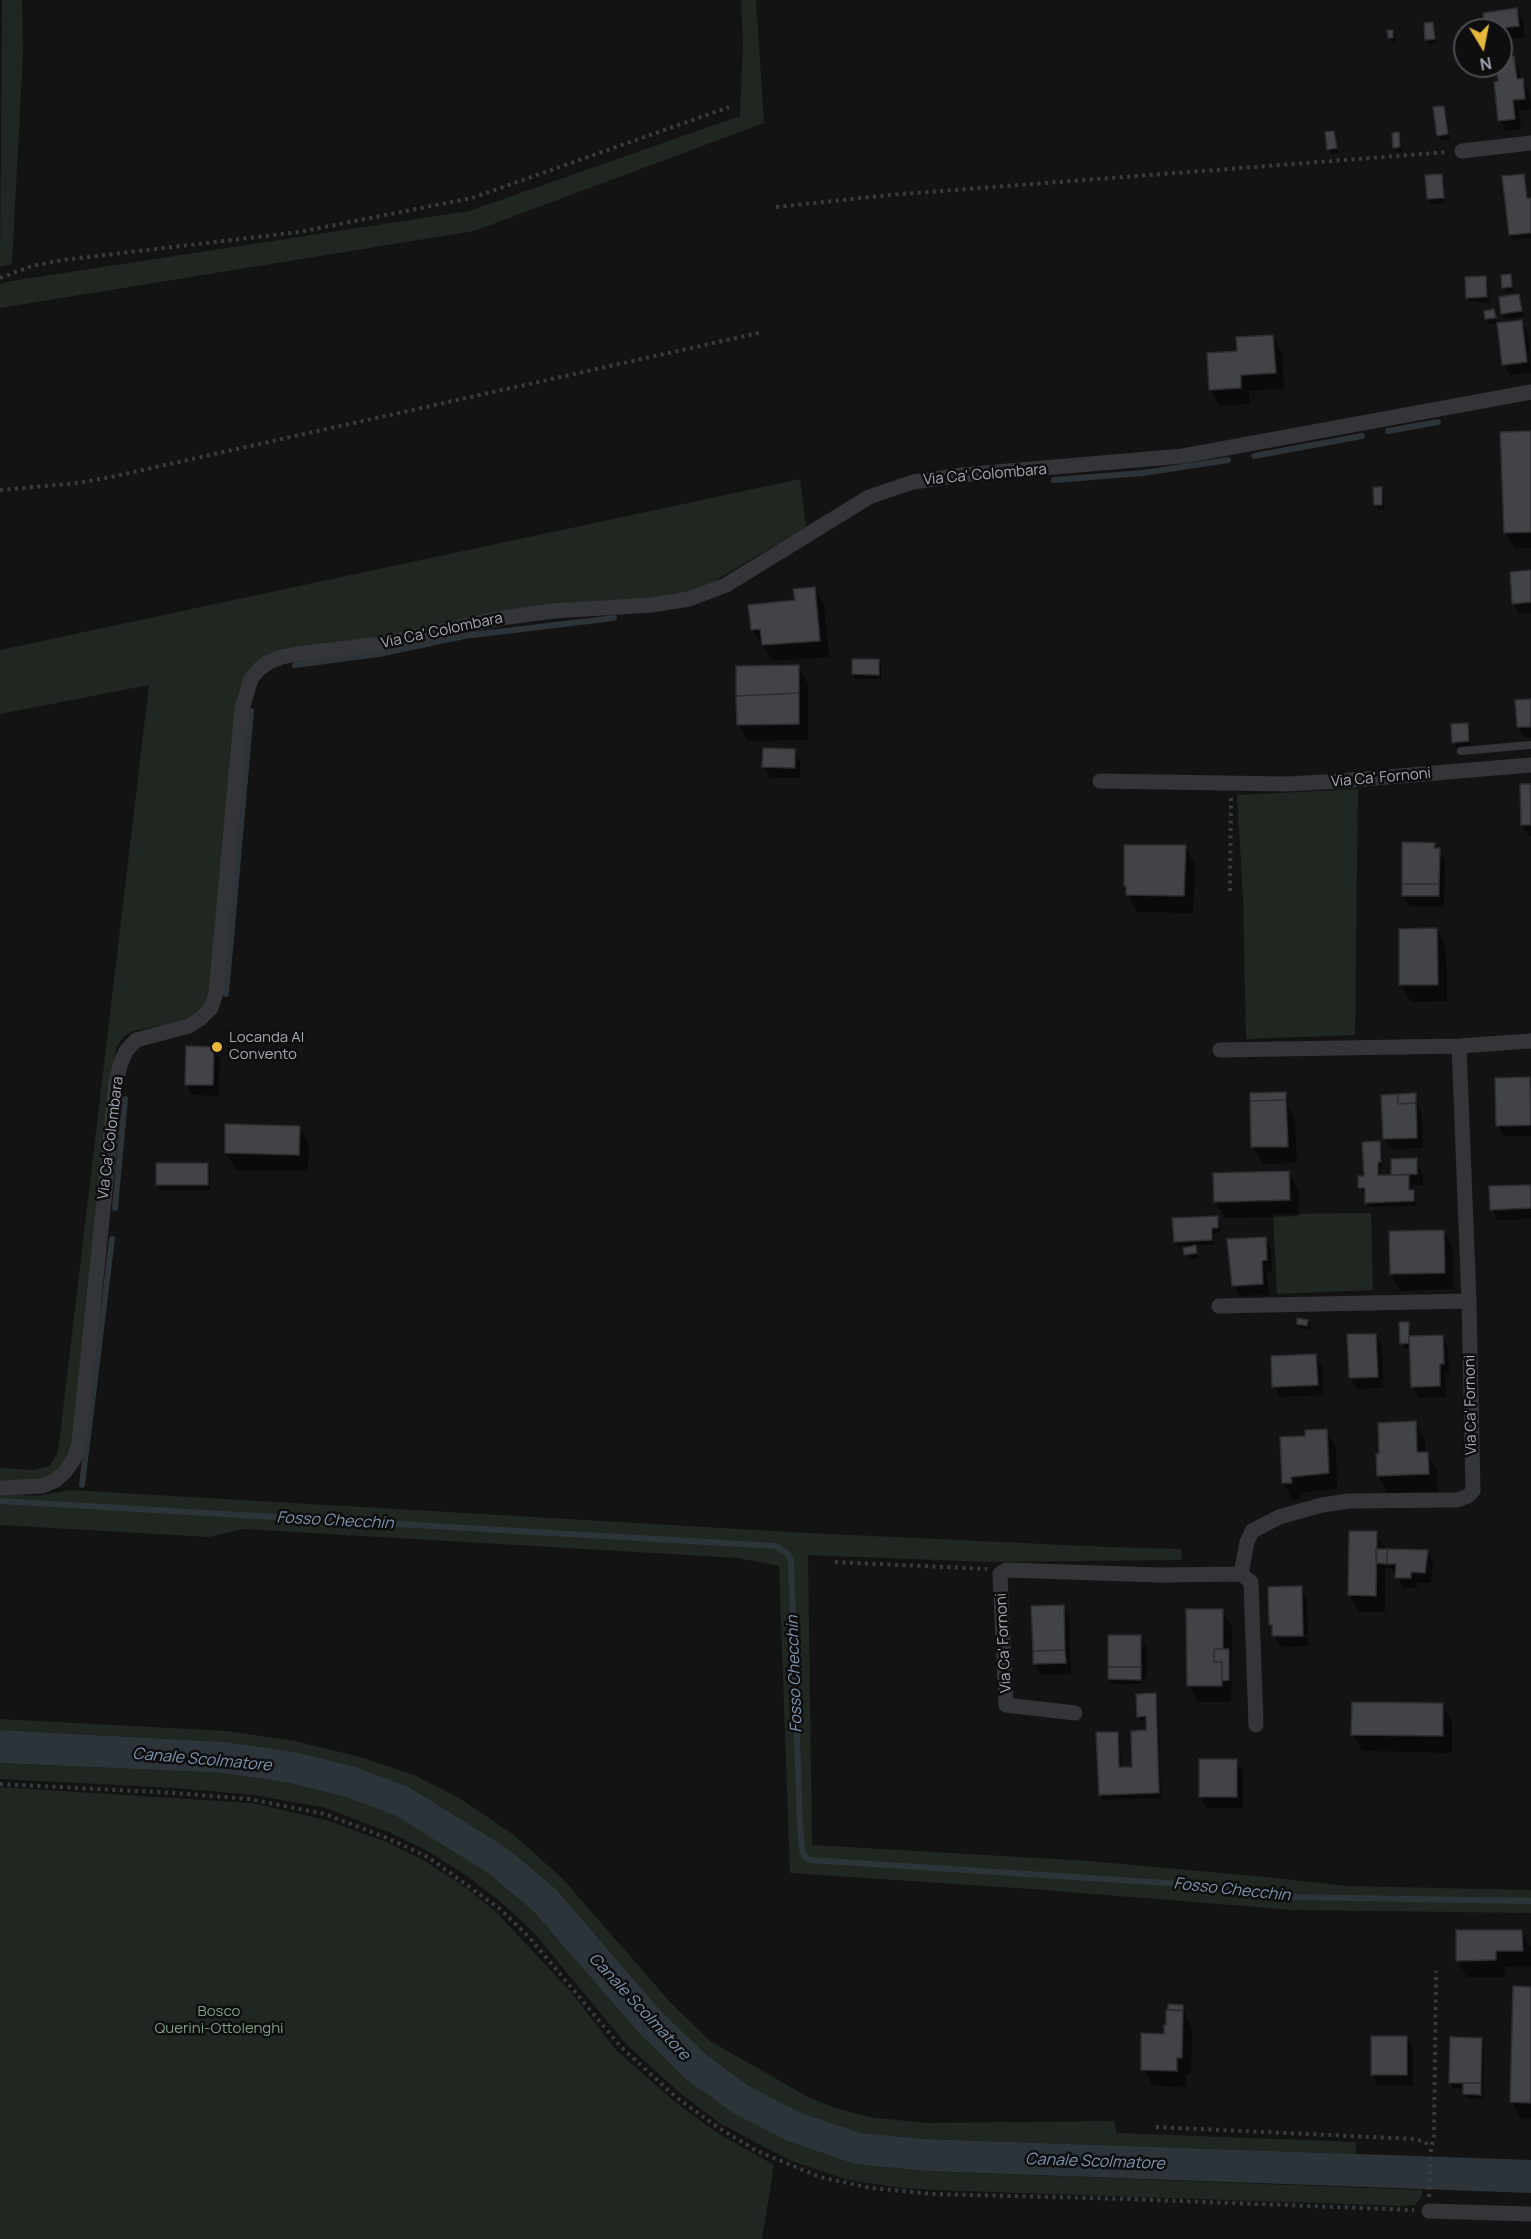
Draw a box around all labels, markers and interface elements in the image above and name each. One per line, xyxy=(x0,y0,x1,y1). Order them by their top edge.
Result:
north arrow xyxy=(1453,18,1513,78)
text: N xyxy=(1478,52,1493,76)
street label: Via Ca' Colombara xyxy=(922,461,1048,489)
street label: Via Ca' Colombara xyxy=(380,609,504,653)
street label: Via Ca' Fornoni xyxy=(1330,765,1432,791)
place label: Locanda Al Convento xyxy=(229,1029,304,1064)
marker: Locanda Al Convento xyxy=(210,1040,224,1054)
street label: Via Ca' Colombara xyxy=(95,1075,127,1201)
street label: Via Ca' Fornoni xyxy=(1461,1355,1481,1455)
water label: Fosso Checchin xyxy=(276,1508,394,1534)
street label: Via Ca' Fornoni xyxy=(992,1592,1016,1694)
water label: Fosso Checchin xyxy=(783,1615,807,1733)
water label: Canale Scolmatore xyxy=(132,1744,272,1776)
water label: Fosso Checchin xyxy=(1173,1874,1291,1906)
water label: Canale Scolmatore xyxy=(584,1949,694,2065)
park label: Bosco Querini-Ottolenghi xyxy=(154,2003,284,2038)
water label: Canale Scolmatore xyxy=(1025,2150,1165,2174)

